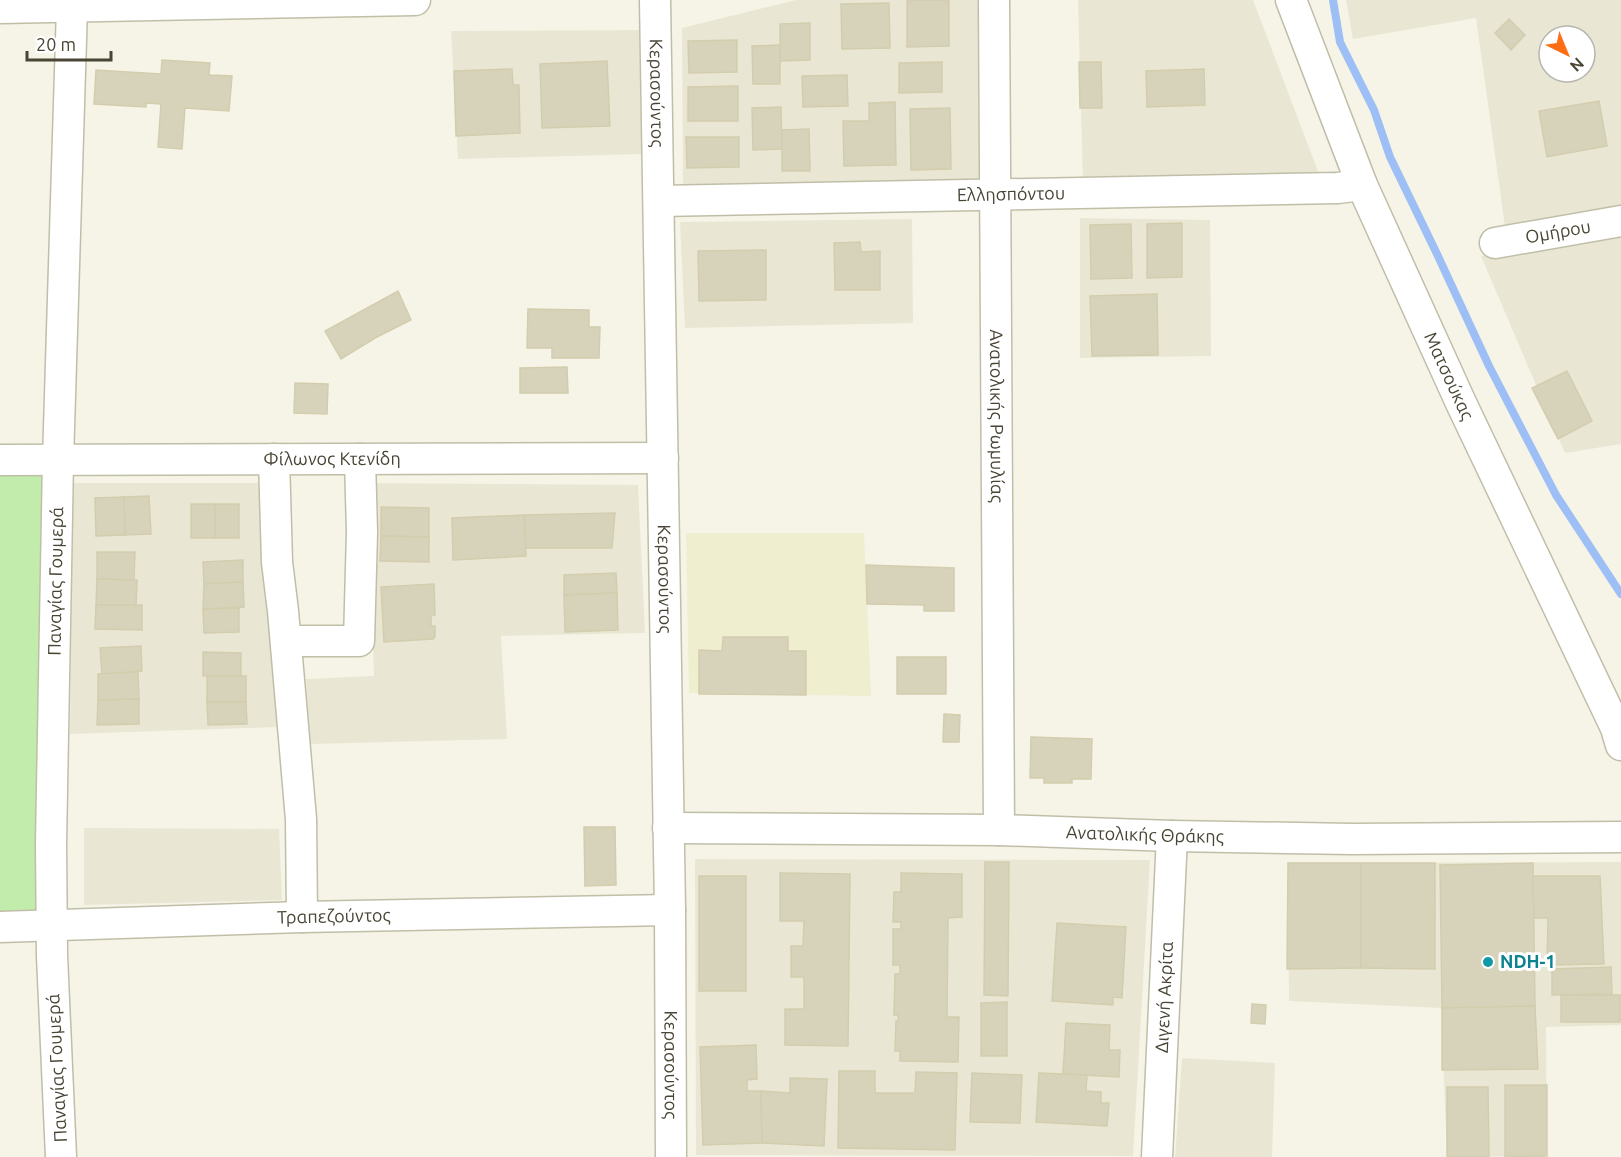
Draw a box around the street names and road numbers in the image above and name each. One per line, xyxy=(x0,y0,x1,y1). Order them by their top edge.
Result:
street label: Κερασούντος xyxy=(647,38,668,148)
street label: Ελλησπόντου xyxy=(957,182,1065,204)
street label: Ομήρου xyxy=(1524,215,1592,247)
street label: Ανατολικής Ρωμυλίας xyxy=(986,329,1008,503)
street label: Ματσούκας xyxy=(1421,329,1478,423)
street label: Φίλωνος Κτενίδη xyxy=(263,448,401,469)
street label: Παναγίας Γουμερά xyxy=(43,506,66,656)
street label: Κερασούντος xyxy=(655,524,676,633)
street label: Ανατολικής Θράκης xyxy=(1066,821,1224,847)
street label: Τραπεζούντος xyxy=(277,904,391,927)
street label: Διγενή Ακρίτα xyxy=(1151,941,1176,1053)
street label: Παναγίας Γουμερά xyxy=(42,993,71,1143)
street label: Κερασούντος xyxy=(661,1010,682,1119)

